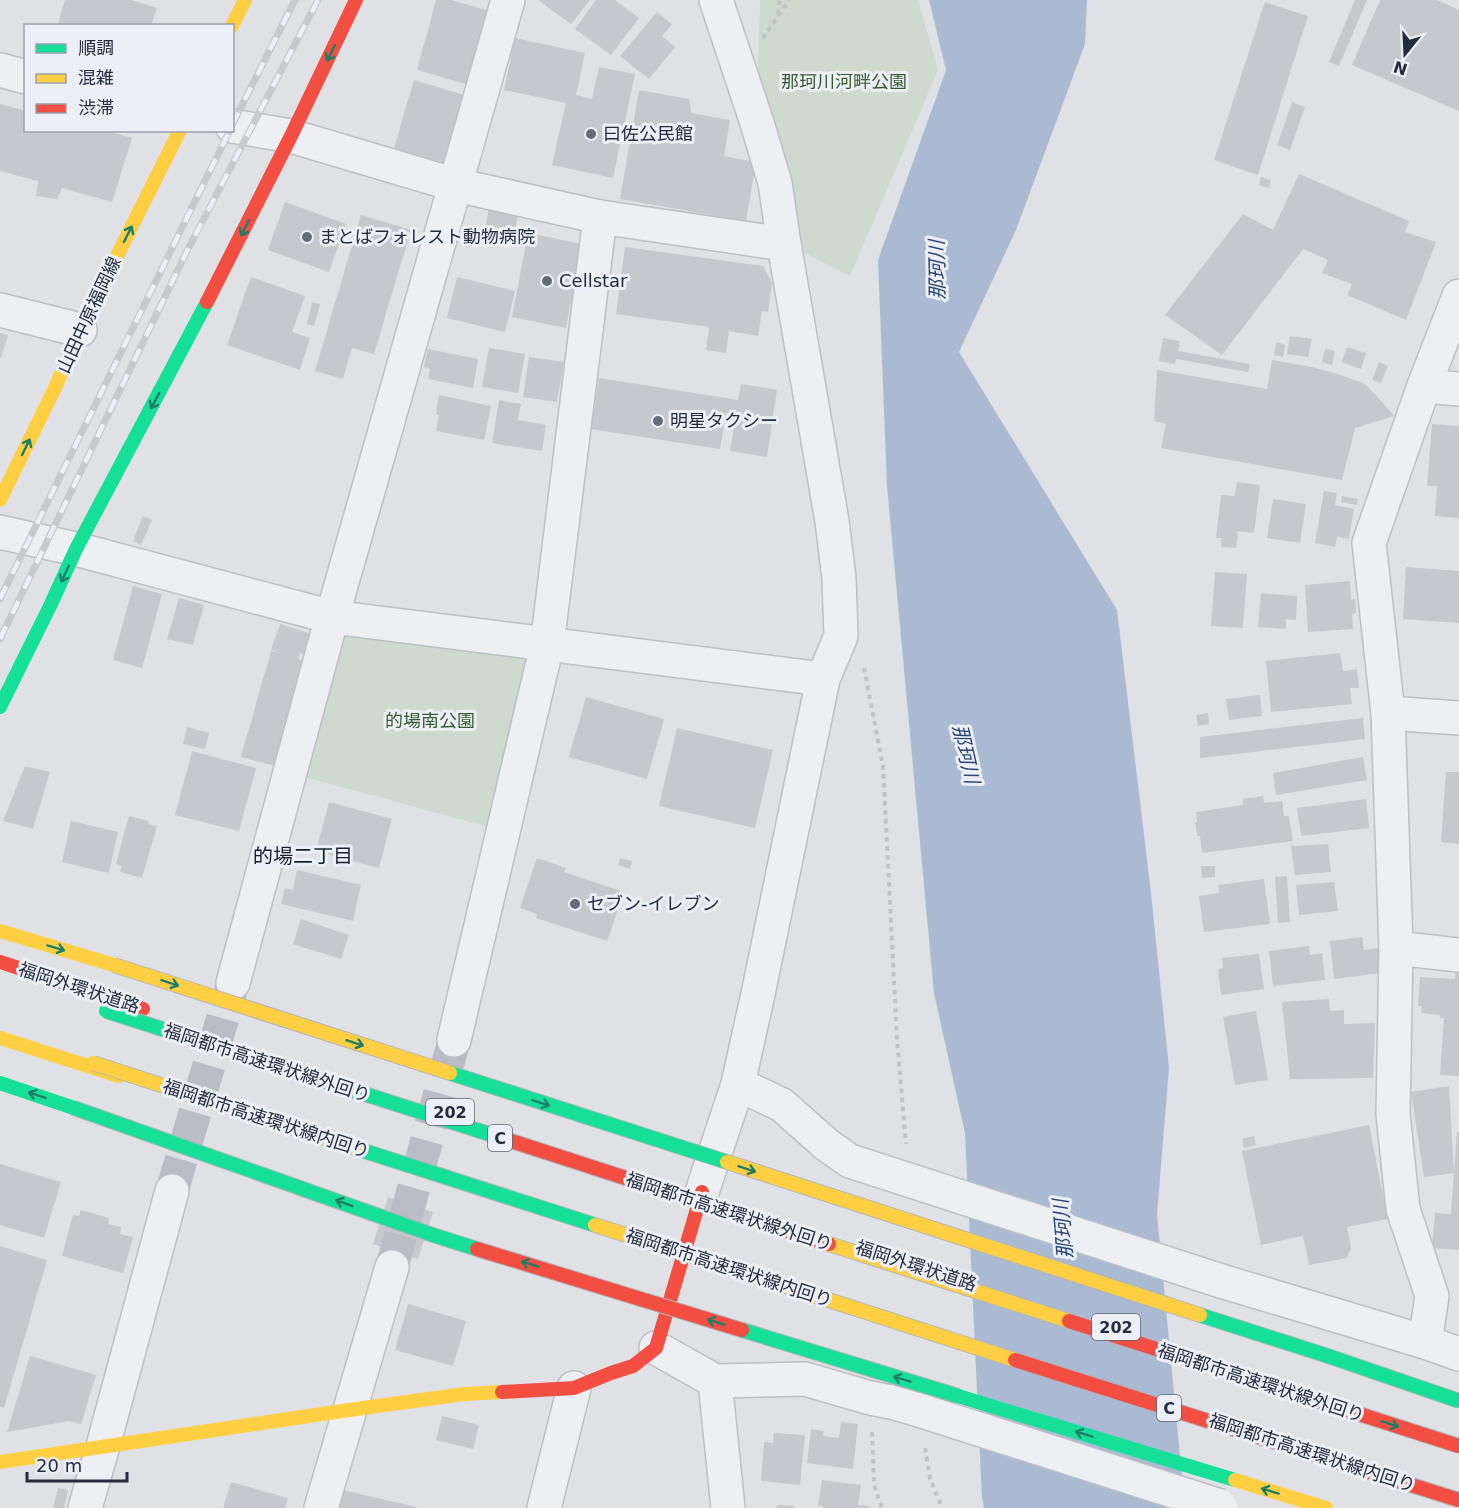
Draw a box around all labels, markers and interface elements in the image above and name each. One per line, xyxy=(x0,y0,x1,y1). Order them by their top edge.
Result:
legend xyxy=(24,24,234,132)
north arrow xyxy=(1375,24,1435,84)
text: 順調 xyxy=(78,37,114,58)
one-way arrow xyxy=(324,43,336,61)
text: N xyxy=(1391,57,1410,79)
text: 混雑 xyxy=(78,67,114,88)
park label: 那珂川河畔公園 xyxy=(781,71,907,92)
text: 渋滞 xyxy=(78,97,114,118)
place label: 曰佐公民館 xyxy=(603,123,693,144)
marker: 曰佐公民館 xyxy=(584,127,598,141)
one-way arrow xyxy=(238,218,250,236)
one-way arrow xyxy=(123,225,134,243)
place label: まとばフォレスト動物病院 xyxy=(319,226,535,247)
marker: まとばフォレスト動物病院 xyxy=(300,230,314,244)
water label: 那珂川 xyxy=(924,238,950,300)
street label: 山田中原福岡線 xyxy=(52,253,125,376)
place label: Cellstar xyxy=(559,270,628,291)
marker: Cellstar xyxy=(540,274,554,288)
one-way arrow xyxy=(149,392,161,409)
place label: 明星タクシー xyxy=(670,410,778,431)
marker: 明星タクシー xyxy=(651,414,665,428)
one-way arrow xyxy=(21,439,32,457)
one-way arrow xyxy=(59,564,70,582)
park label: 的場南公園 xyxy=(385,710,475,731)
water label: 那珂川 xyxy=(948,722,985,788)
district label: 的場二丁目 xyxy=(253,844,353,868)
place label: セブン-イレブン xyxy=(587,893,720,914)
marker: セブン-イレブン xyxy=(568,897,582,911)
one-way arrow xyxy=(46,943,65,954)
street label: 福岡外環状道路 xyxy=(16,958,142,1017)
one-way arrow xyxy=(160,979,179,990)
street label: 福岡都市高速環状線外回り xyxy=(161,1019,373,1106)
one-way arrow xyxy=(345,1038,364,1049)
street label: 福岡都市高速環状線内回り xyxy=(160,1075,372,1162)
one-way arrow xyxy=(28,1089,47,1100)
one-way arrow xyxy=(531,1098,550,1109)
road number: 202 xyxy=(426,1099,474,1125)
road number: C xyxy=(488,1125,512,1151)
one-way arrow xyxy=(737,1164,756,1175)
street label: 福岡都市高速環状線外回り xyxy=(623,1168,835,1255)
water label: 那珂川 xyxy=(1048,1196,1078,1260)
one-way arrow xyxy=(335,1197,354,1208)
street label: 福岡都市高速環状線内回り xyxy=(623,1224,835,1311)
street label: 福岡外環状道路 xyxy=(853,1236,979,1295)
one-way arrow xyxy=(520,1258,539,1269)
road number: 202 xyxy=(1092,1314,1140,1340)
one-way arrow xyxy=(707,1316,726,1327)
street label: 福岡都市高速環状線外回り xyxy=(1155,1339,1367,1426)
one-way arrow xyxy=(893,1373,912,1384)
road number: C xyxy=(1157,1395,1181,1421)
street label: 福岡都市高速環状線内回り xyxy=(1206,1409,1418,1496)
one-way arrow xyxy=(1380,1419,1399,1430)
one-way arrow xyxy=(1074,1428,1093,1439)
scale bar xyxy=(27,1445,128,1483)
text: 20 m xyxy=(36,1455,82,1476)
one-way arrow xyxy=(1261,1485,1280,1496)

